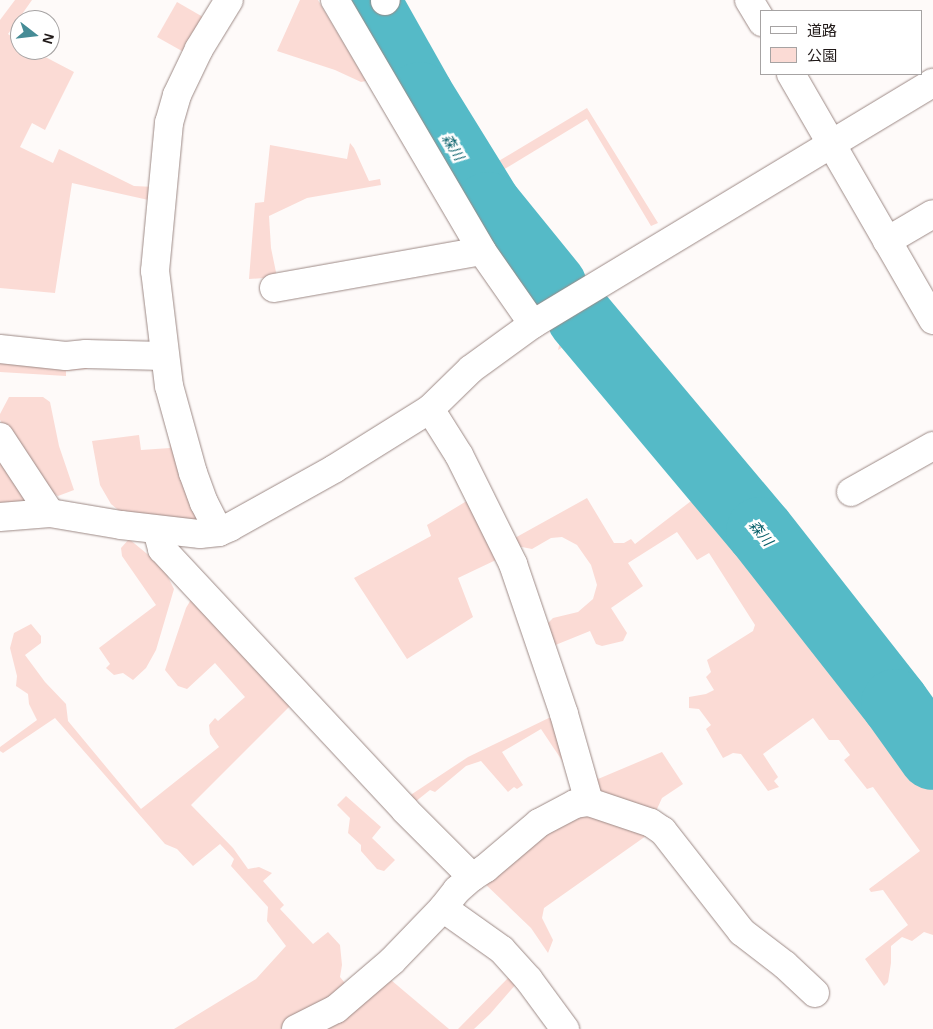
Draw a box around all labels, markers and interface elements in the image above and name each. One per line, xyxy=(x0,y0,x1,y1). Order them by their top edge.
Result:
north arrow xyxy=(10,10,60,60)
legend xyxy=(760,10,923,75)
text: 道路 xyxy=(807,22,837,39)
text: N xyxy=(39,32,58,46)
text: 公園 xyxy=(807,47,837,64)
water label: 森川 xyxy=(439,131,467,163)
water label: 森川 xyxy=(746,517,776,549)

